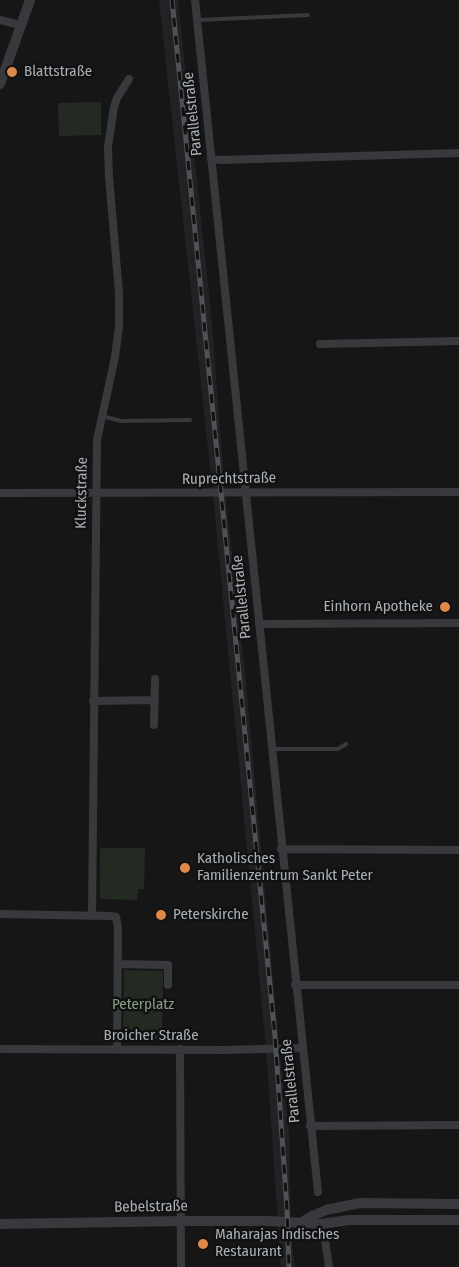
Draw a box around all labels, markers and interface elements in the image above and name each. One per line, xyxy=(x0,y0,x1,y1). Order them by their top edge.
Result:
place label: Blattstraße xyxy=(24,63,92,81)
marker: Blattstraße xyxy=(5,65,19,79)
street label: Parallelstraße xyxy=(180,71,206,157)
street label: Kluckstraße xyxy=(72,457,92,529)
street label: Ruprechtstraße xyxy=(182,469,276,489)
street label: Parallelstraße xyxy=(229,554,255,640)
place label: Einhorn Apotheke xyxy=(324,598,433,616)
marker: Einhorn Apotheke xyxy=(438,600,452,614)
place label: Katholisches Familienzentrum Sankt Peter xyxy=(197,850,373,885)
marker: Katholisches Familienzentrum Sankt Peter xyxy=(178,861,192,875)
place label: Peterskirche xyxy=(173,906,249,924)
marker: Peterskirche xyxy=(154,908,168,922)
park label: Peterplatz xyxy=(112,996,174,1014)
street label: Broicher Straße xyxy=(103,1027,199,1045)
street label: Parallelstraße xyxy=(278,1038,304,1124)
street label: Bebelstraße xyxy=(114,1197,188,1217)
place label: Maharajas Indisches Restaurant xyxy=(215,1226,339,1261)
marker: Maharajas Indisches Restaurant xyxy=(196,1237,210,1251)

